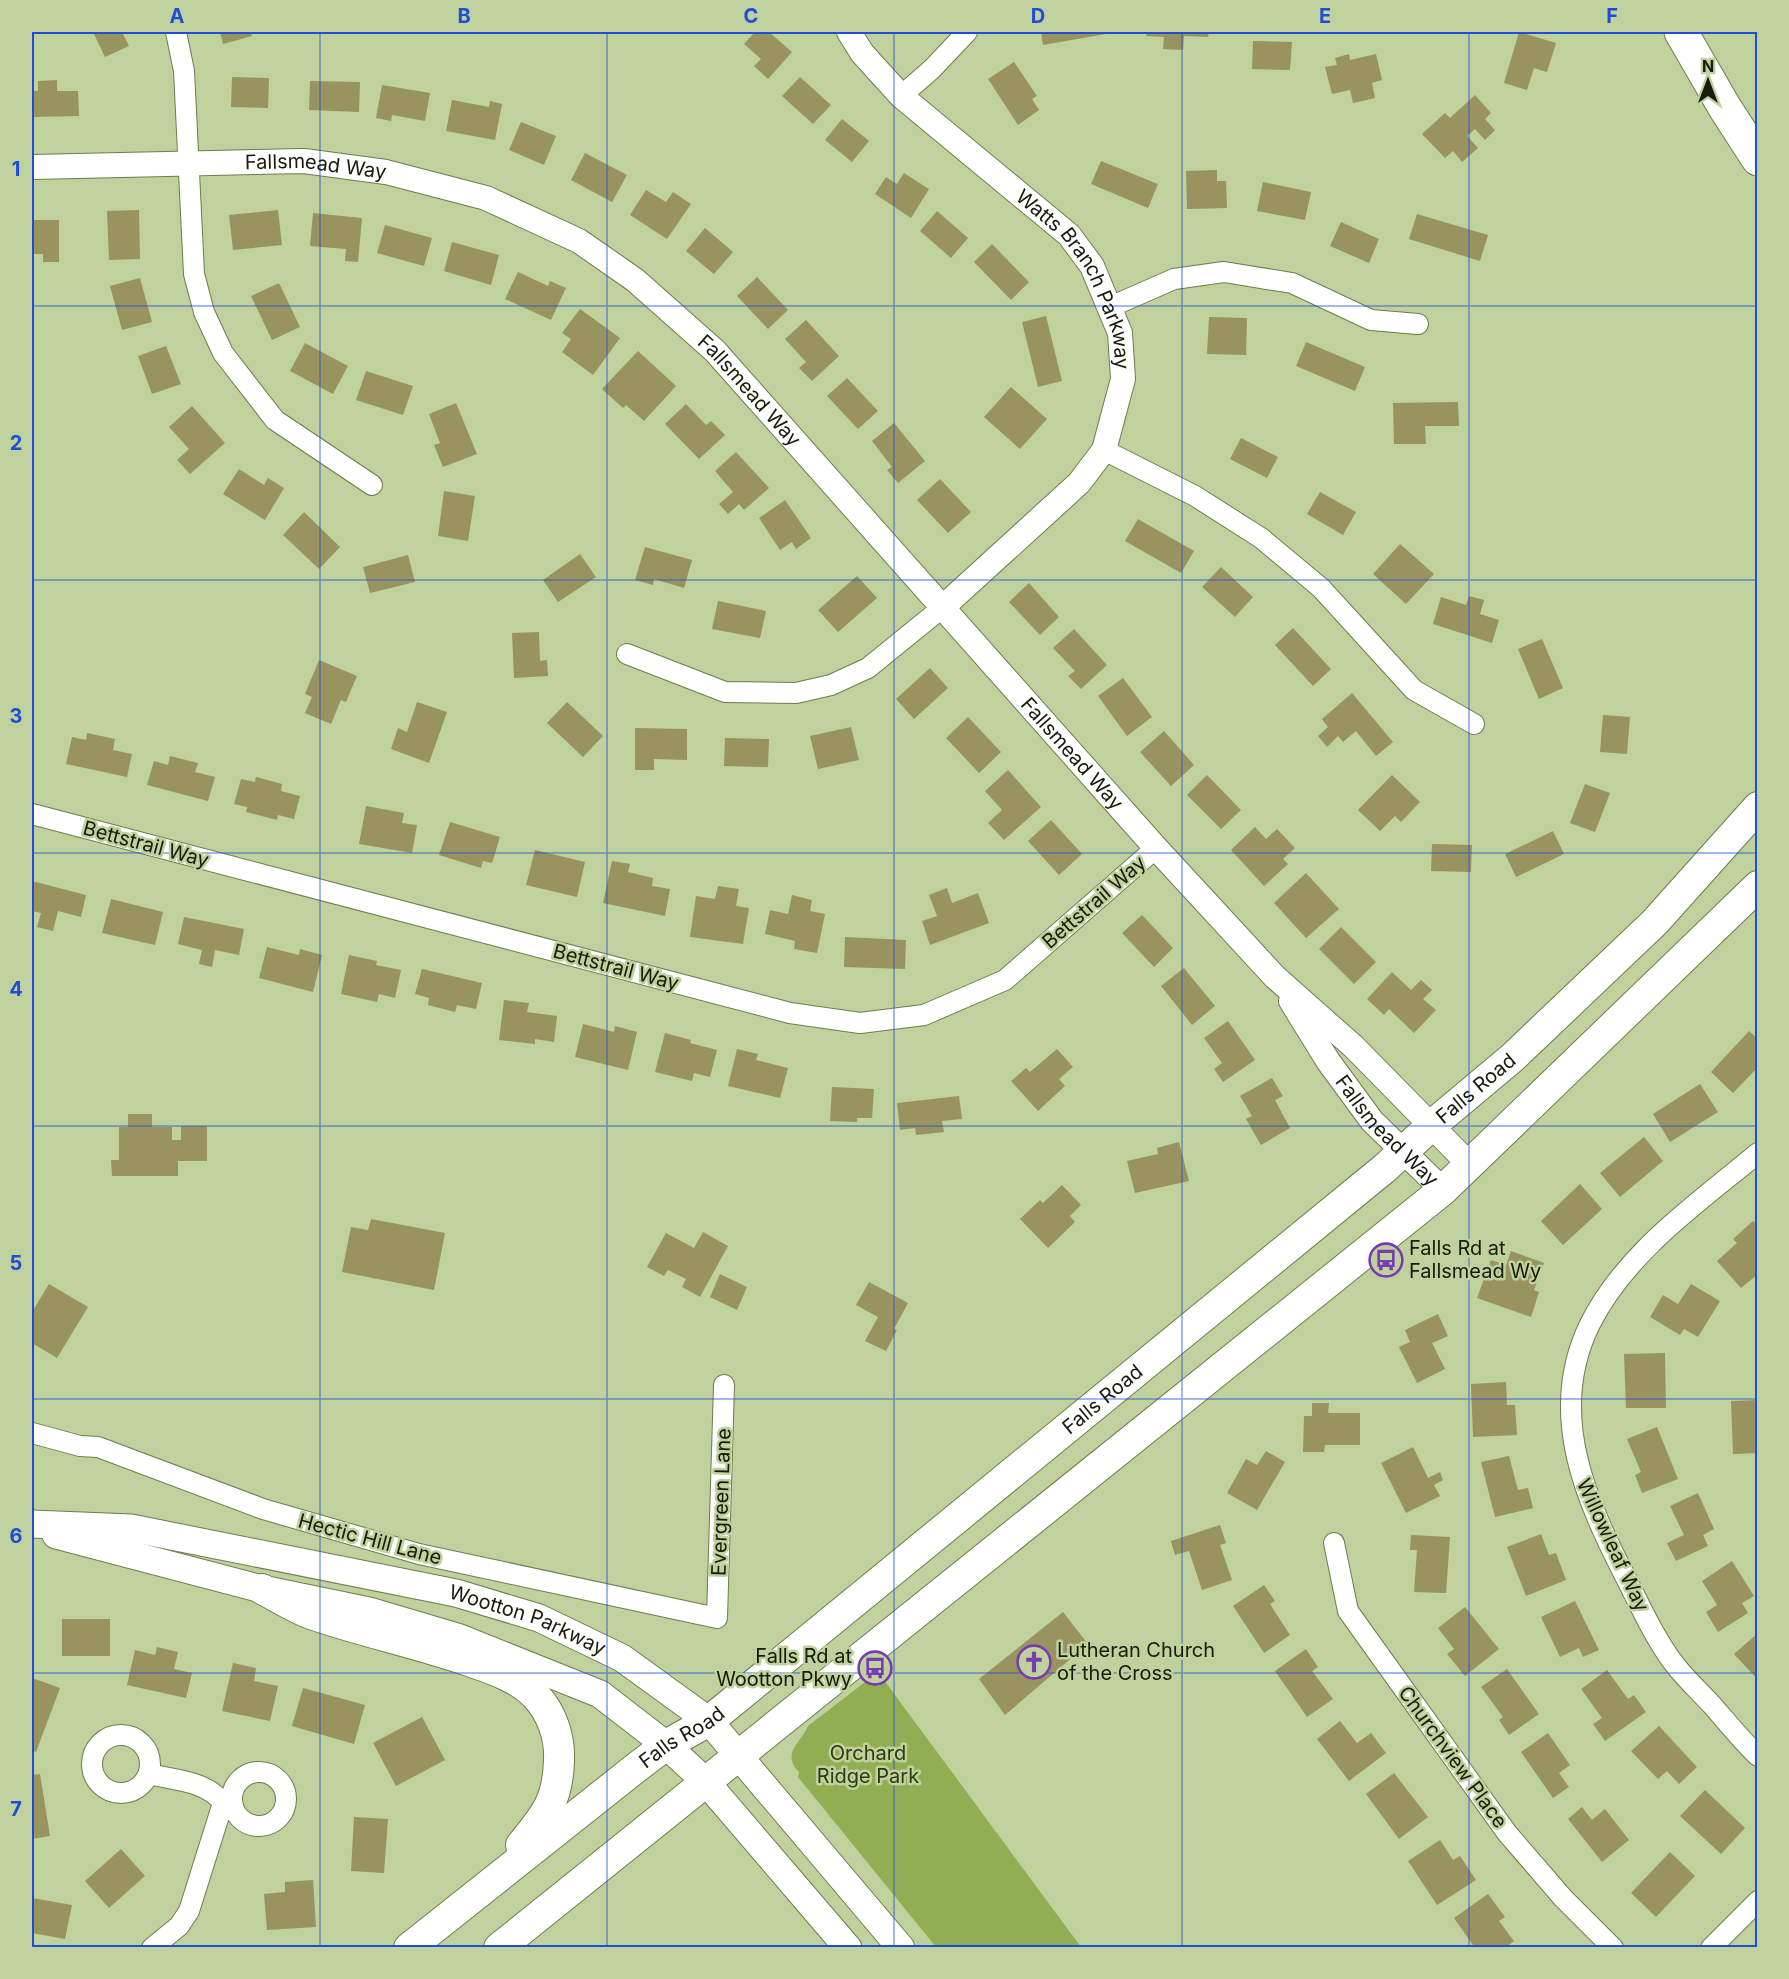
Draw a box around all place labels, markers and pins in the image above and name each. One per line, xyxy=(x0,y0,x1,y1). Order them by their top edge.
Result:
place label: Falls Rd at Fallsmead Wy xyxy=(1409,1236,1541,1283)
bus stop icon: Falls Rd at Fallsmead Wy xyxy=(1368,1242,1404,1278)
place label: Lutheran Church of the Cross xyxy=(1057,1638,1215,1685)
place label: Falls Rd at Wootton Pkwy xyxy=(716,1644,852,1691)
church icon: Lutheran Church of the Cross xyxy=(1016,1644,1052,1680)
bus stop icon: Falls Rd at Wootton Pkwy xyxy=(857,1650,893,1686)

